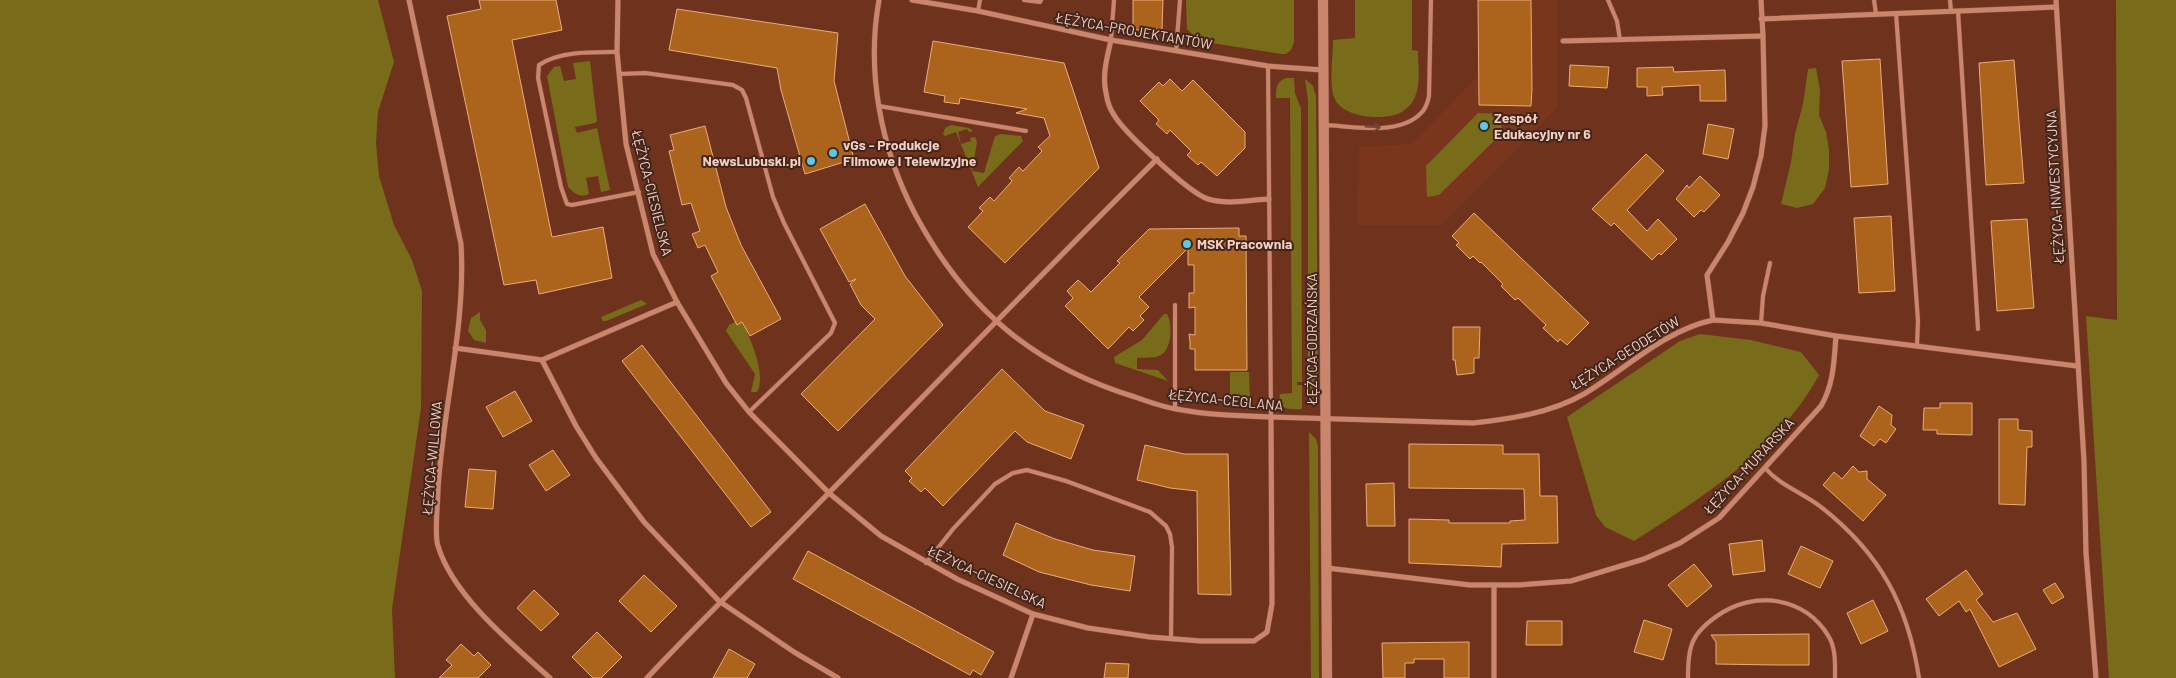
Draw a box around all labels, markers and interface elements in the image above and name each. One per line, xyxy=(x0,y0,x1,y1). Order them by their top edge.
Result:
street label: ŁĘŻYCA-PROJEKTANTÓW xyxy=(1053,8,1214,53)
place label: Zespół Edukacyjny nr 6 xyxy=(1494,109,1591,142)
street label: ŁĘŻYCA-INWESTYCYJNA xyxy=(2042,109,2067,265)
marker: Zespół Edukacyjny nr 6 xyxy=(1478,120,1490,132)
one-way arrow xyxy=(1365,122,1381,131)
street label: ŁĘŻYCA-CIESIELSKA xyxy=(628,127,676,258)
place label: vGs - Produkcje Filmowe i Telewizyjne xyxy=(843,136,977,169)
marker: vGs - Produkcje Filmowe i Telewizyjne xyxy=(827,147,839,159)
place label: NewsLubuski.pl xyxy=(703,152,801,169)
marker: NewsLubuski.pl xyxy=(805,155,817,167)
place label: MSK Pracownia xyxy=(1197,235,1292,252)
marker: MSK Pracownia xyxy=(1181,238,1193,250)
street label: ŁĘŻYCA-ODRZAŃSKA xyxy=(1303,273,1320,406)
street label: ŁĘŻYCA-GEODETÓW xyxy=(1566,312,1682,394)
street label: ŁĘŻYCA-CEGLANA xyxy=(1167,385,1285,414)
street label: ŁĘŻYCA-WILLOWA xyxy=(418,400,445,517)
street label: ŁĘŻYCA-MURARSKA xyxy=(1699,414,1798,518)
street label: ŁĘŻYCA-CIESIELSKA xyxy=(924,541,1050,612)

